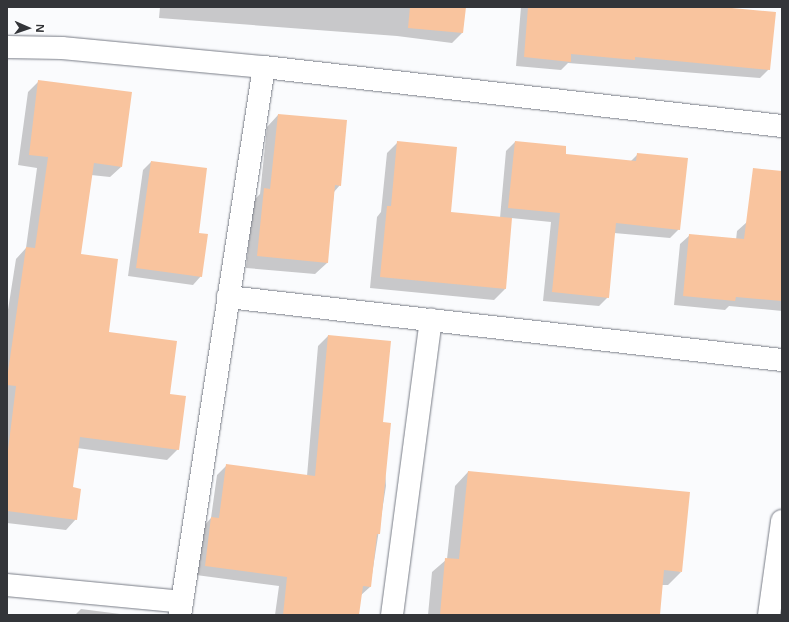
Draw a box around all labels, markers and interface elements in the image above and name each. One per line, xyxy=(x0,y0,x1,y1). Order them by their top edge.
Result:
north arrow xyxy=(8,8,48,48)
text: N xyxy=(33,24,48,33)

